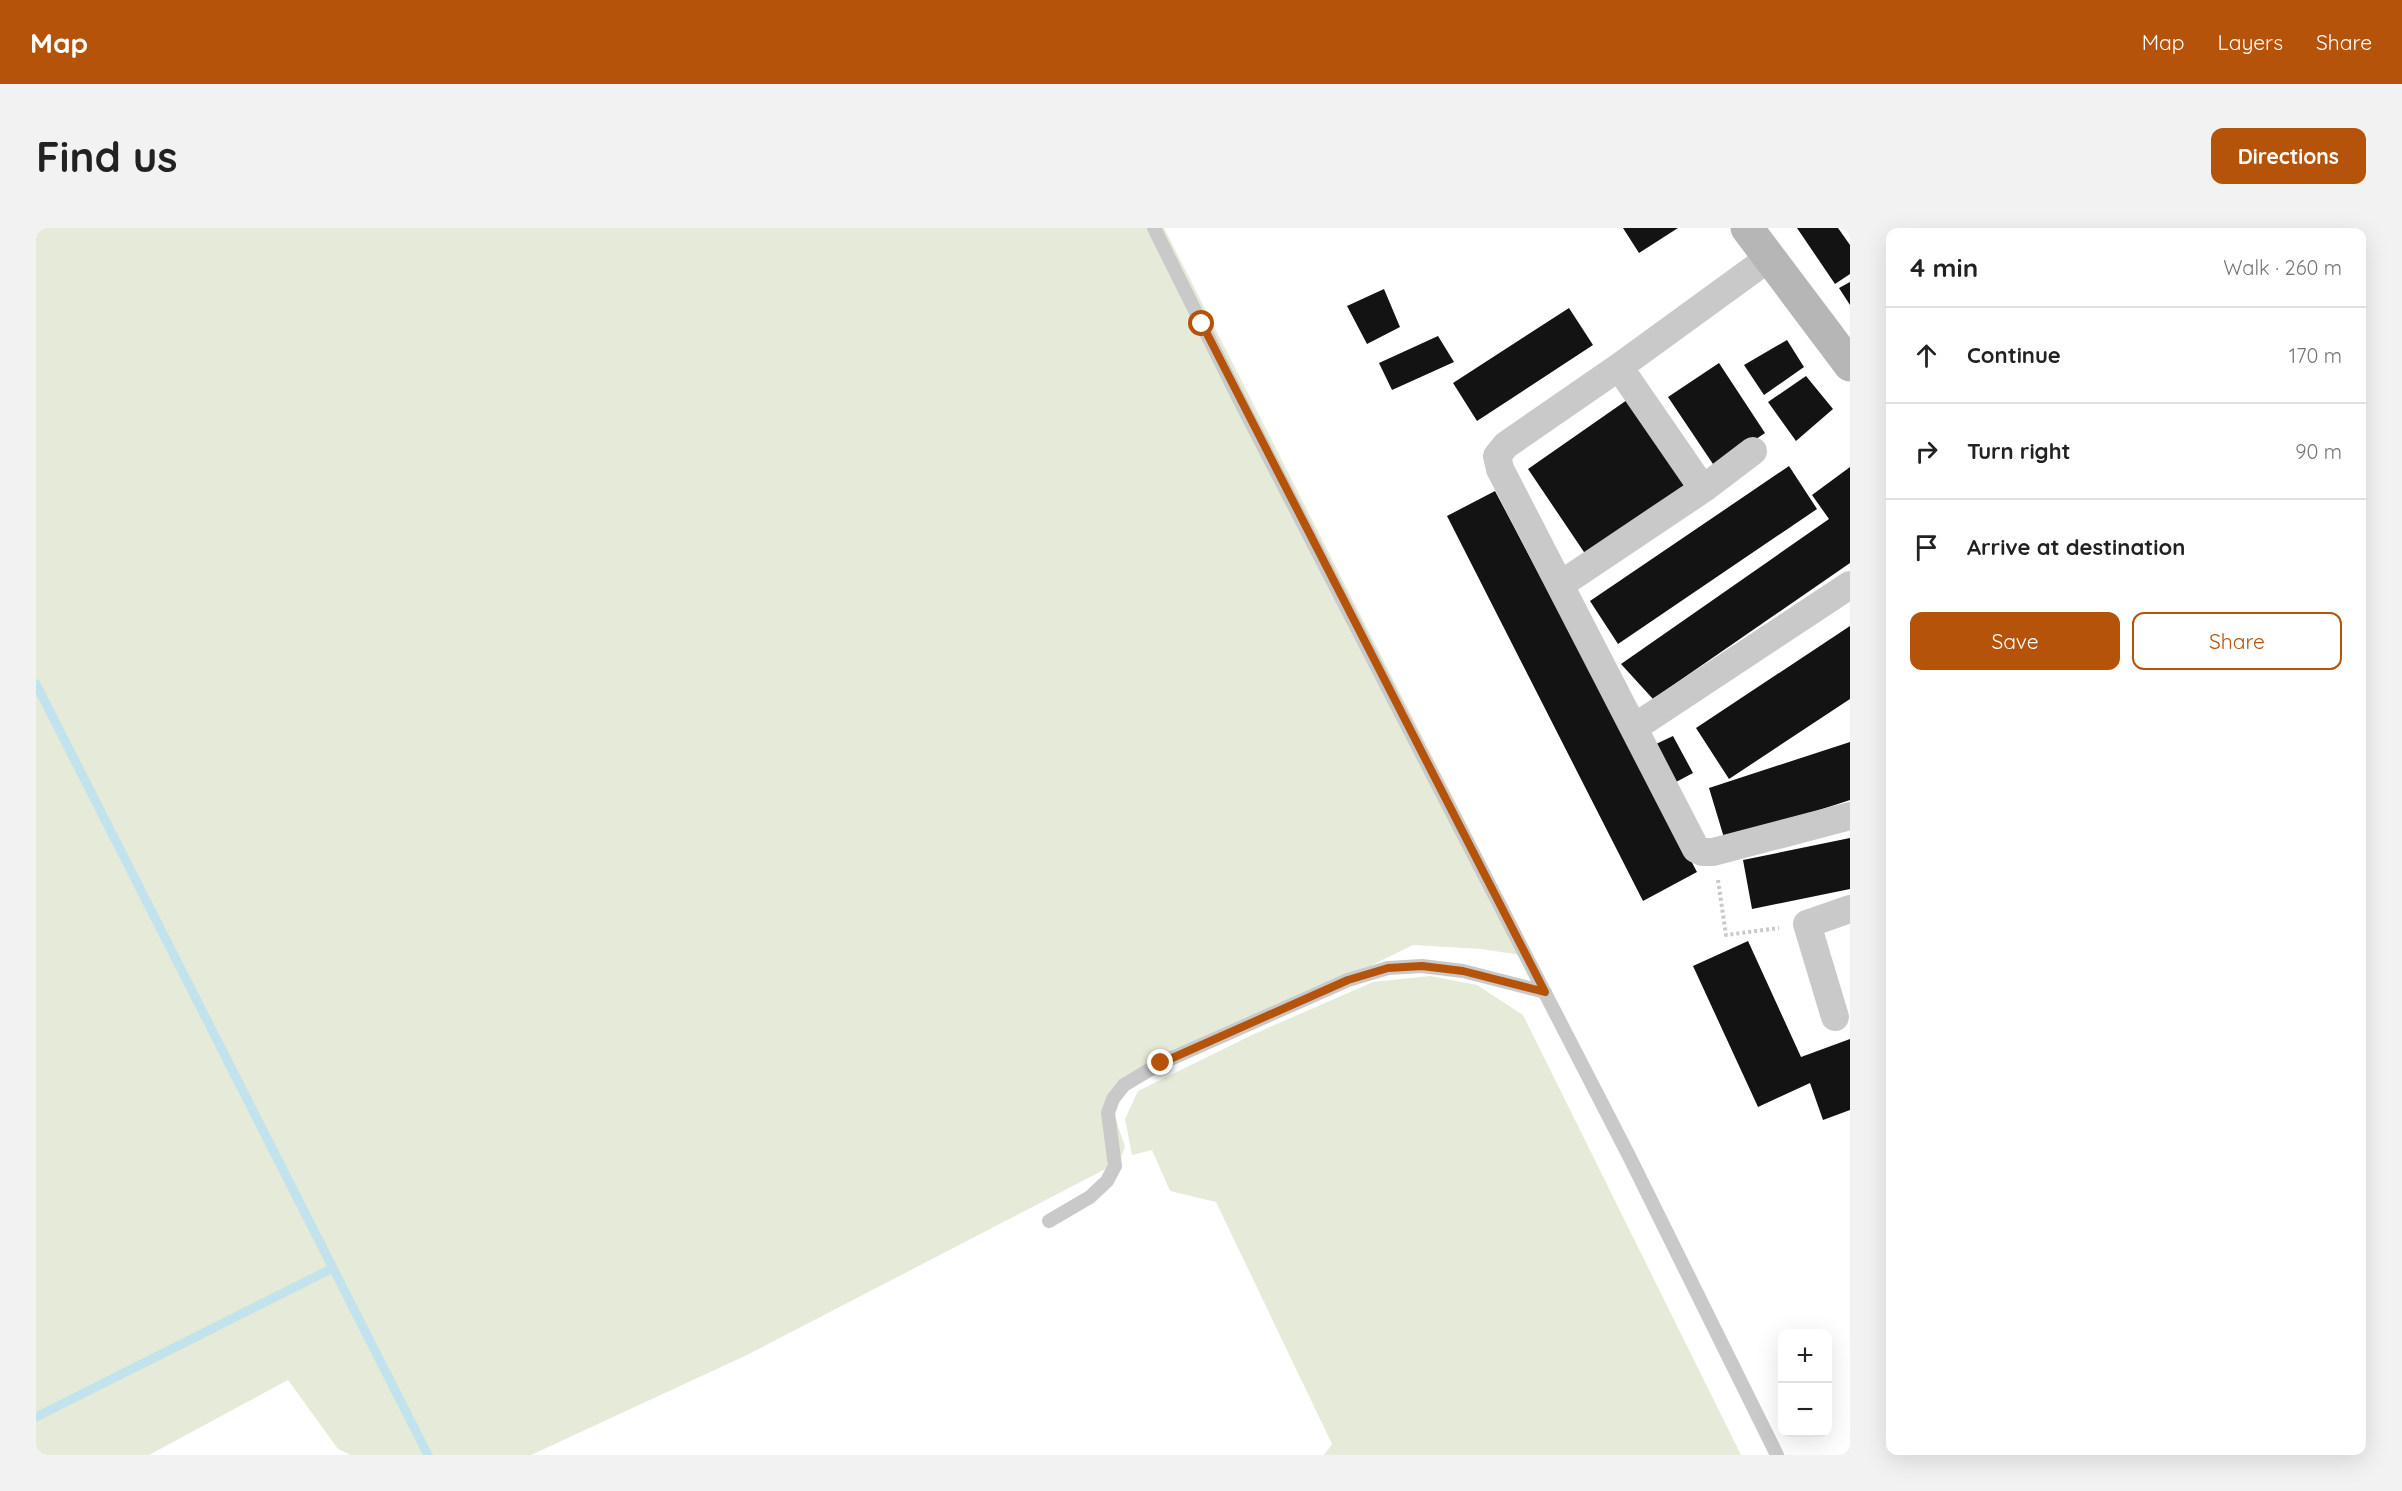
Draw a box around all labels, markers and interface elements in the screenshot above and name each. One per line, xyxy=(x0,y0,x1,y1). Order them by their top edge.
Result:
text: Map xyxy=(30,25,88,60)
text: Map xyxy=(2142,29,2185,55)
text: Layers xyxy=(2218,29,2283,55)
text: Share xyxy=(2316,29,2372,55)
button: Directions xyxy=(2211,128,2366,184)
text: Find us xyxy=(36,130,178,183)
text: 4 min xyxy=(1910,251,1978,284)
text: Walk · 260 m xyxy=(2223,255,2342,280)
route start xyxy=(1188,310,1214,336)
icon: ahead xyxy=(1910,339,1943,372)
text: Continue xyxy=(1967,341,2061,369)
text: 170 m xyxy=(2289,343,2342,368)
icon: right xyxy=(1910,435,1943,468)
text: Turn right xyxy=(1967,437,2071,465)
text: 90 m xyxy=(2295,439,2342,464)
icon: arrive xyxy=(1910,531,1943,564)
text: Arrive at destination xyxy=(1967,533,2185,561)
button: Save xyxy=(1910,612,2120,670)
button: Share xyxy=(2132,612,2342,670)
route end xyxy=(1147,1049,1173,1075)
map controls xyxy=(1778,1329,1832,1437)
button: + xyxy=(1778,1329,1832,1383)
button: − xyxy=(1778,1383,1832,1437)

